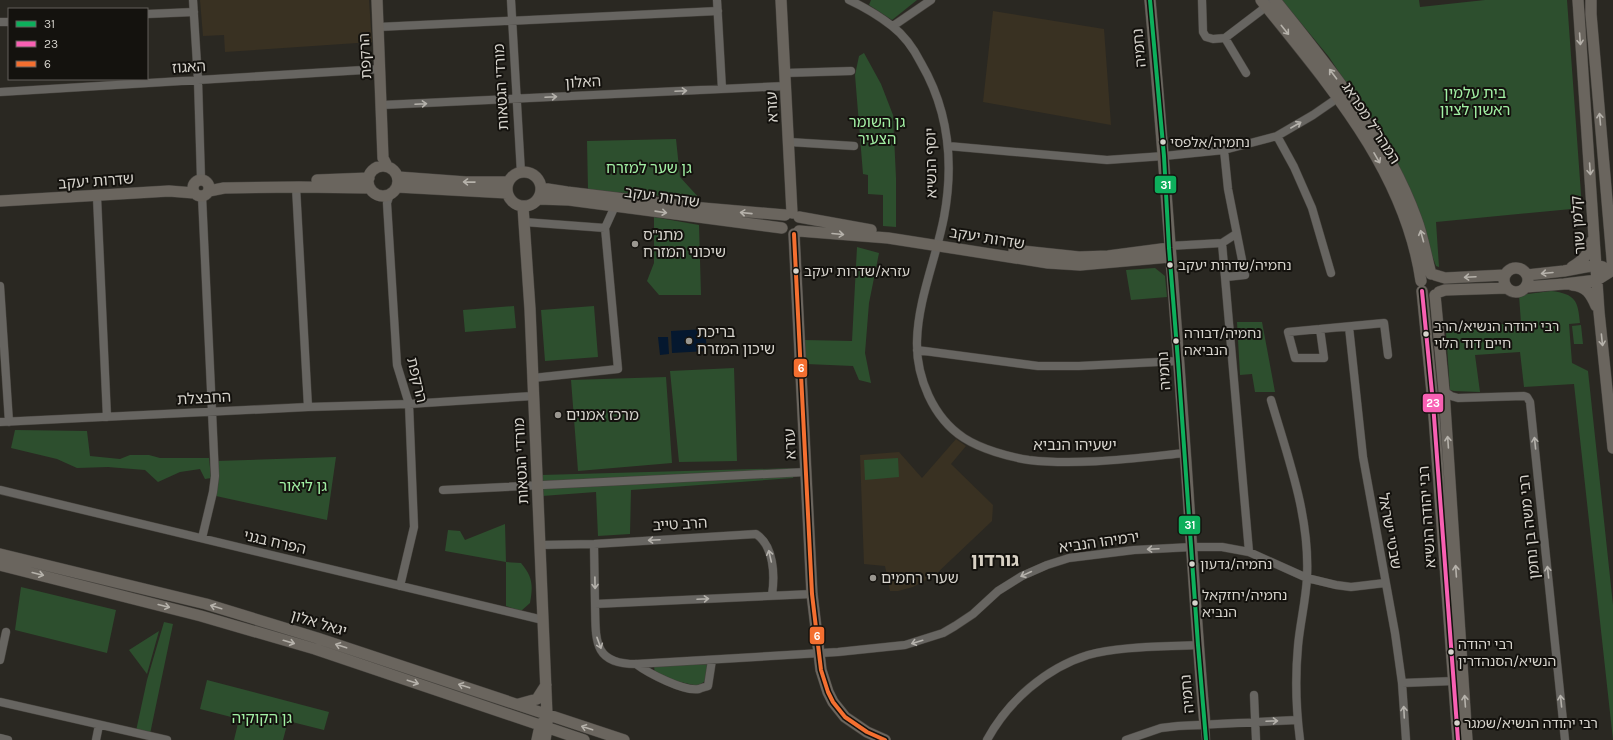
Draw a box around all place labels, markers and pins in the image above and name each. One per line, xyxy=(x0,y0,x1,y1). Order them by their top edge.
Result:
place label: נחמיה/אלפסי xyxy=(1170,134,1250,151)
marker: נחמיה/אלפסי xyxy=(1158,137,1168,147)
place label: מתנ"ס שיכוני המזרח xyxy=(643,226,726,261)
marker: מתנ"ס שיכוני המזרח xyxy=(630,239,640,249)
place label: נחמיה/שדרות יעקב xyxy=(1178,257,1291,274)
marker: נחמיה/שדרות יעקב xyxy=(1165,260,1175,270)
place label: עזרא/שדרות יעקב xyxy=(804,263,910,280)
marker: עזרא/שדרות יעקב xyxy=(791,266,801,276)
place label: רבי יהודה הנשיא/הרב חיים דוד הלוי xyxy=(1434,318,1559,352)
place label: בריכת שיכון המזרח xyxy=(697,323,775,358)
place label: נחמיה/דבורה הנביאה xyxy=(1184,325,1262,359)
marker: רבי יהודה הנשיא/הרב חיים דוד הלוי xyxy=(1421,329,1431,339)
marker: בריכת שיכון המזרח xyxy=(684,336,694,346)
marker: נחמיה/דבורה הנביאה xyxy=(1171,336,1181,346)
place label: מרכז אמנים xyxy=(566,406,639,424)
marker: מרכז אמנים xyxy=(553,410,563,420)
place label: נחמיה/גדעון xyxy=(1200,556,1272,573)
marker: נחמיה/גדעון xyxy=(1187,559,1197,569)
place label: שערי רחמים xyxy=(881,569,959,587)
marker: שערי רחמים xyxy=(868,573,878,583)
place label: נחמיה/יחזקאל הנביא xyxy=(1202,587,1287,621)
marker: נחמיה/יחזקאל הנביא xyxy=(1190,598,1200,608)
place label: רבי יהודה הנשיא/הסנהדרין xyxy=(1458,636,1556,670)
marker: רבי יהודה הנשיא/הסנהדרין xyxy=(1446,647,1456,657)
place label: רבי יהודה הנשיא/שמגר xyxy=(1464,715,1598,732)
marker: רבי יהודה הנשיא/שמגר xyxy=(1452,718,1462,728)

